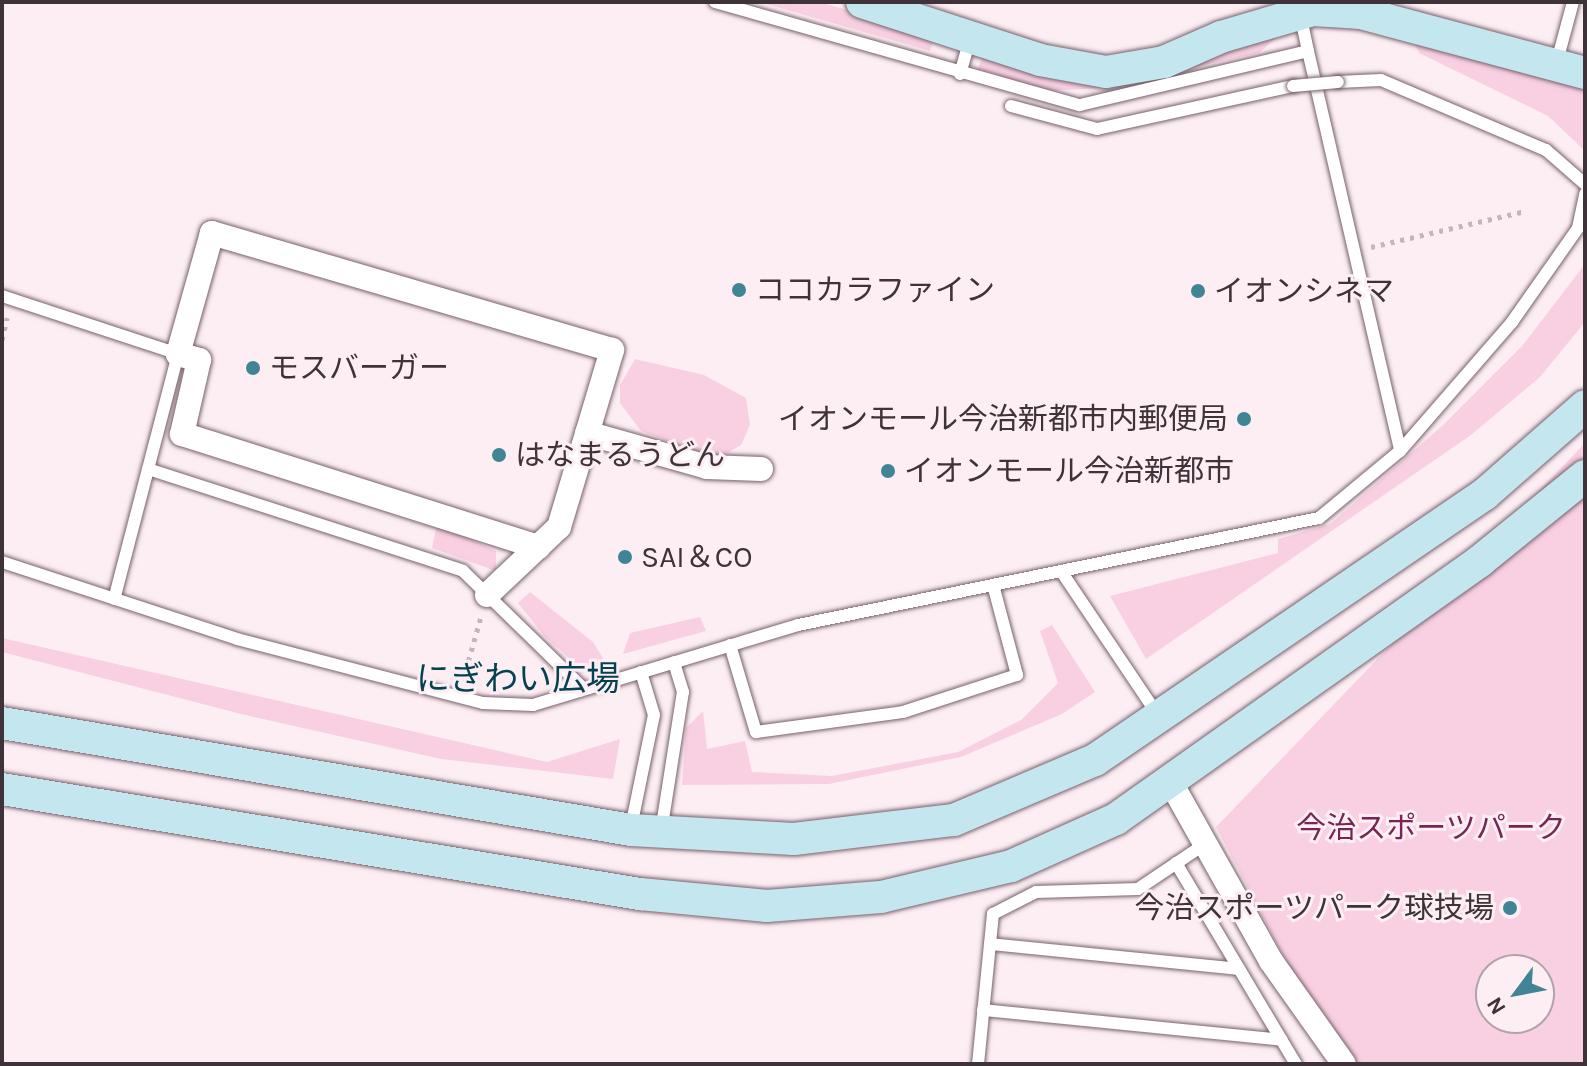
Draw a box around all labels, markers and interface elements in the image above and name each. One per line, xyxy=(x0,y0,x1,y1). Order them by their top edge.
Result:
place label: ココカラファイン xyxy=(755,272,995,308)
place label: イオンシネマ xyxy=(1214,273,1394,309)
marker: ココカラファイン xyxy=(730,281,748,299)
marker: イオンシネマ xyxy=(1189,282,1207,300)
place label: モスバーガー xyxy=(269,350,449,386)
marker: モスバーガー xyxy=(244,359,262,377)
place label: イオンモール今治新都市内郵便局 xyxy=(778,401,1228,437)
marker: イオンモール今治新都市内郵便局 xyxy=(1235,410,1253,428)
place label: はなまるうどん xyxy=(515,437,725,473)
marker: はなまるうどん xyxy=(490,446,508,464)
place label: イオンモール今治新都市 xyxy=(904,453,1234,489)
marker: イオンモール今治新都市 xyxy=(879,462,897,480)
place label: SAI＆CO xyxy=(641,539,753,575)
marker: SAI＆CO xyxy=(616,548,634,566)
district label: にぎわい広場 xyxy=(416,660,620,700)
park label: 今治スポーツパーク xyxy=(1296,810,1566,846)
place label: 今治スポーツパーク球技場 xyxy=(1134,890,1494,926)
marker: 今治スポーツパーク球技場 xyxy=(1501,899,1519,917)
north arrow xyxy=(1475,954,1555,1034)
text: N xyxy=(1481,992,1512,1019)

